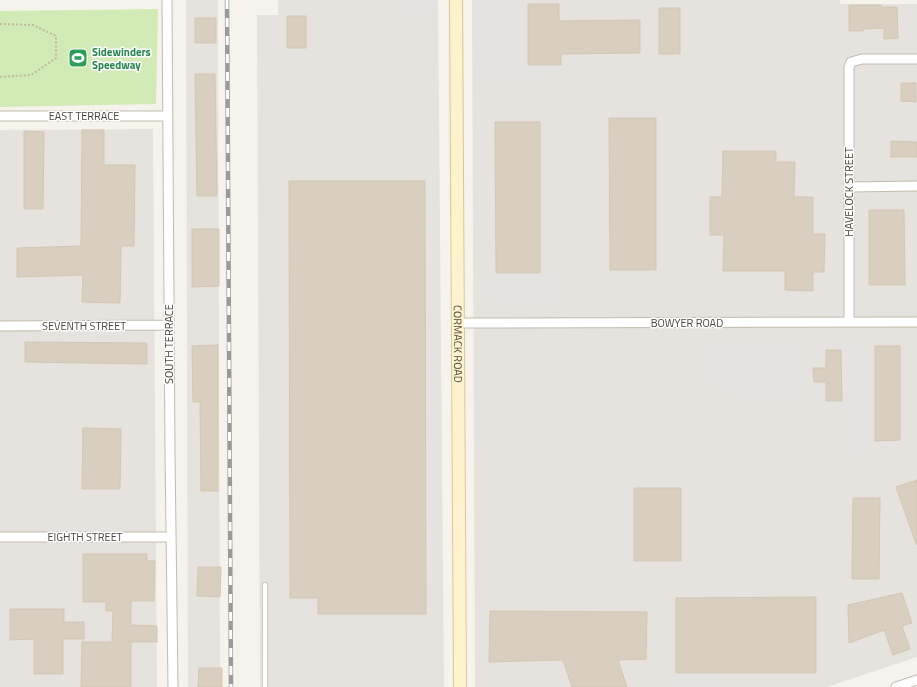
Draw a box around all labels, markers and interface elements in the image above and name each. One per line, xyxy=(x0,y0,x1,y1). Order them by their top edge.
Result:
place label: Sidewinders Speedway xyxy=(92,44,151,73)
sports icon: Sidewinders Speedway xyxy=(67,47,89,69)
street label: EAST TERRACE xyxy=(49,108,119,124)
street label: HAVELOCK STREET xyxy=(841,147,857,237)
street label: SOUTH TERRACE xyxy=(161,304,177,384)
street label: CORMACK ROAD xyxy=(450,305,466,383)
street label: BOWYER ROAD xyxy=(651,315,723,331)
street label: SEVENTH STREET xyxy=(42,318,126,334)
street label: EIGHTH STREET xyxy=(47,529,123,545)

